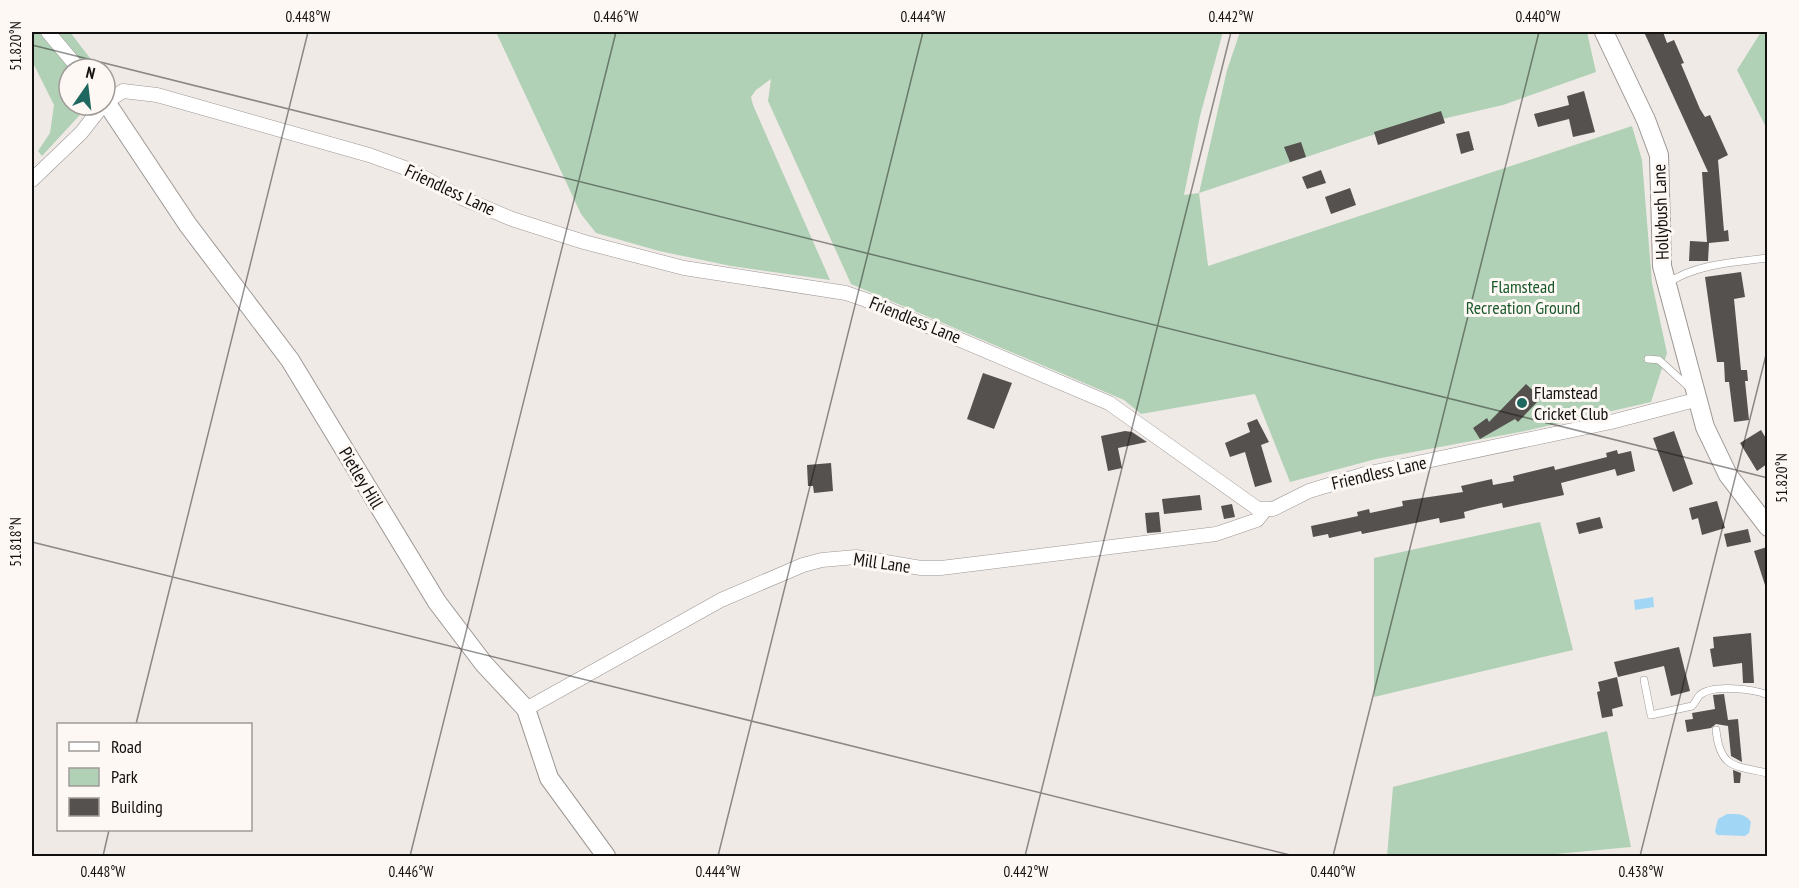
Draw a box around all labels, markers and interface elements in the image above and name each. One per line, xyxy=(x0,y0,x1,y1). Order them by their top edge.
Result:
text: 0.448°W xyxy=(286,7,330,26)
text: 0.446°W xyxy=(594,7,638,26)
text: 0.444°W xyxy=(901,7,945,26)
text: 0.442°W xyxy=(1209,7,1253,26)
text: 0.440°W xyxy=(1516,7,1560,26)
text: 51.820°N xyxy=(6,21,25,71)
north arrow xyxy=(57,57,117,117)
text: N xyxy=(84,62,97,83)
street label: Friendless Lane xyxy=(401,159,499,220)
street label: Hollybush Lane xyxy=(1647,164,1674,260)
park label: Flamstead Recreation Ground xyxy=(1466,275,1580,319)
street label: Friendless Lane xyxy=(866,291,964,348)
place label: Flamstead Cricket Club xyxy=(1534,381,1609,425)
marker: Flamstead Cricket Club xyxy=(1515,396,1529,410)
street label: Pietley Hill xyxy=(334,443,389,513)
street label: Friendless Lane xyxy=(1329,450,1429,495)
text: 51.820°N xyxy=(1772,453,1791,503)
text: 51.818°N xyxy=(6,517,25,567)
street label: Mill Lane xyxy=(852,547,912,578)
legend xyxy=(57,723,252,831)
text: Road xyxy=(111,735,142,758)
text: Park xyxy=(111,765,138,788)
text: Building xyxy=(111,795,163,818)
text: 0.448°W xyxy=(81,862,125,881)
text: 0.446°W xyxy=(389,862,433,881)
text: 0.444°W xyxy=(696,862,740,881)
text: 0.442°W xyxy=(1004,862,1048,881)
text: 0.440°W xyxy=(1311,862,1355,881)
text: 0.438°W xyxy=(1619,862,1663,881)

